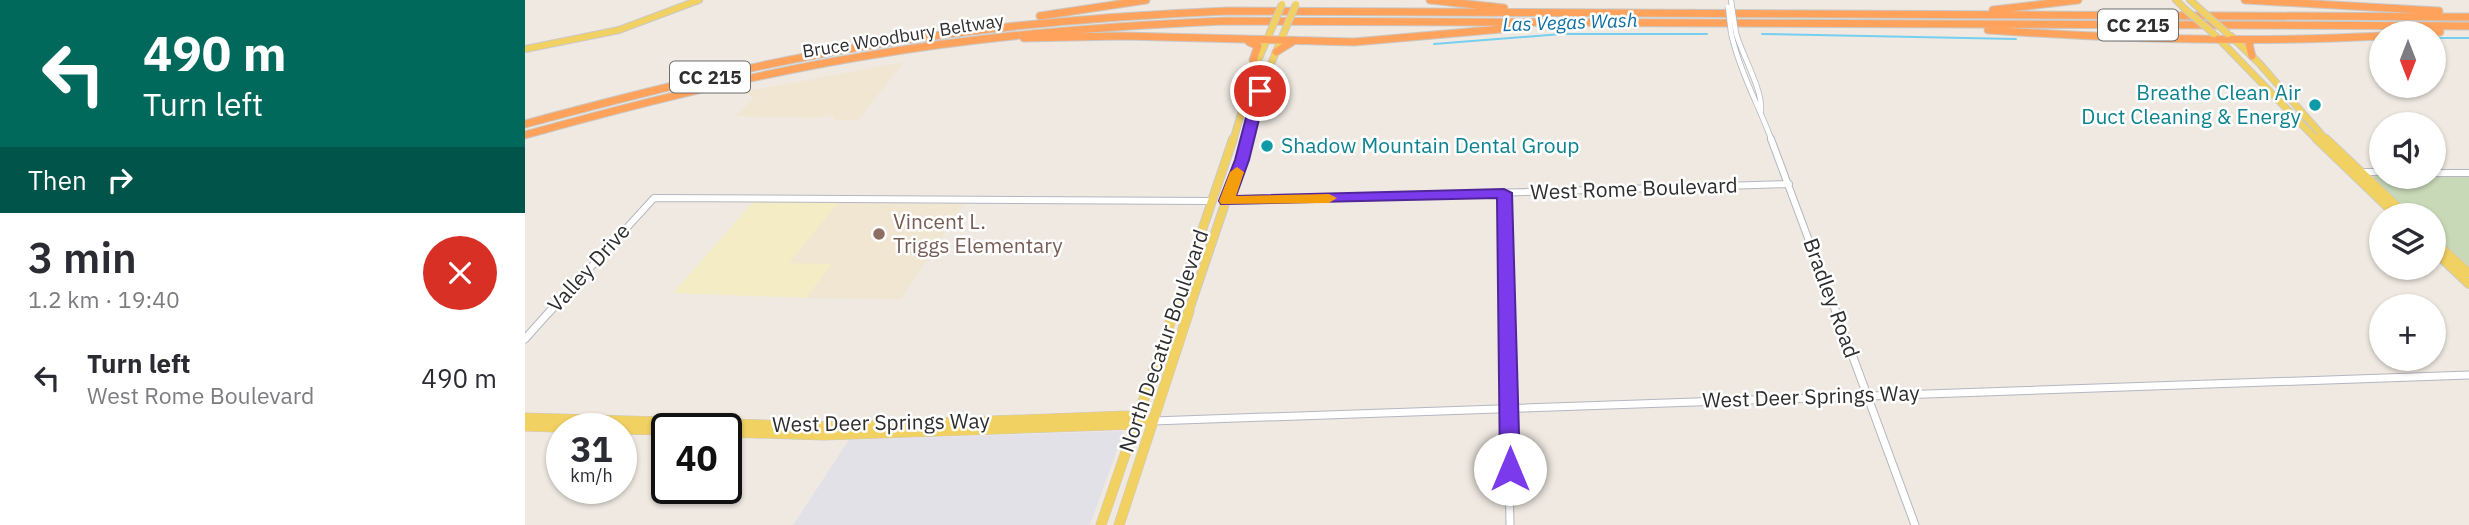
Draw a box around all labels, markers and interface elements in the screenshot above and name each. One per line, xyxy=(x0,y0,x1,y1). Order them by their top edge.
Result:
street label: Bruce Woodbury Beltway xyxy=(801,8,1005,63)
water label: Las Vegas Wash xyxy=(1502,8,1638,36)
road number: CC 215 xyxy=(2098,10,2178,41)
text: 490 m xyxy=(143,21,287,84)
north arrow xyxy=(2369,21,2447,98)
map controls xyxy=(2369,21,2446,371)
icon: left xyxy=(28,28,119,119)
road number: CC 215 xyxy=(670,61,750,92)
pin xyxy=(1230,61,1290,121)
icon: arrive xyxy=(1241,72,1279,110)
place label: Breathe Clean Air Duct Cleaning & Energy xyxy=(2081,78,2302,130)
text: Turn left xyxy=(143,83,263,125)
marker: Breathe Clean Air Duct Cleaning & Energy xyxy=(2307,97,2323,113)
button: sound xyxy=(2369,112,2446,189)
place label: Shadow Mountain Dental Group xyxy=(1281,131,1580,159)
marker: Shadow Mountain Dental Group xyxy=(1259,138,1275,154)
icon: right xyxy=(101,161,139,199)
text: Then xyxy=(28,163,87,197)
street label: West Rome Boulevard xyxy=(1530,170,1738,206)
button: layers xyxy=(2369,203,2446,280)
place label: Vincent L. Triggs Elementary xyxy=(893,207,1063,259)
street label: Valley Drive xyxy=(541,217,636,318)
marker: Vincent L. Triggs Elementary xyxy=(871,226,887,242)
street label: North Decatur Boulevard xyxy=(1112,226,1214,456)
text: 3 min xyxy=(28,230,137,285)
street label: Bradley Road xyxy=(1797,234,1867,361)
button: close xyxy=(423,236,497,310)
text: 1.2 km · 19:40 xyxy=(28,284,180,314)
button: + xyxy=(2369,294,2446,371)
text: Turn left xyxy=(87,346,190,380)
icon: left xyxy=(28,359,66,397)
text: 490 m xyxy=(421,361,497,395)
street label: West Deer Springs Way xyxy=(1702,378,1921,414)
text: West Rome Boulevard xyxy=(87,380,314,410)
street label: West Deer Springs Way xyxy=(772,406,991,438)
speed limit sign: 40 xyxy=(651,413,742,504)
text: 31 xyxy=(570,426,613,472)
position arrow xyxy=(1473,432,1547,506)
text: km/h xyxy=(570,464,613,487)

